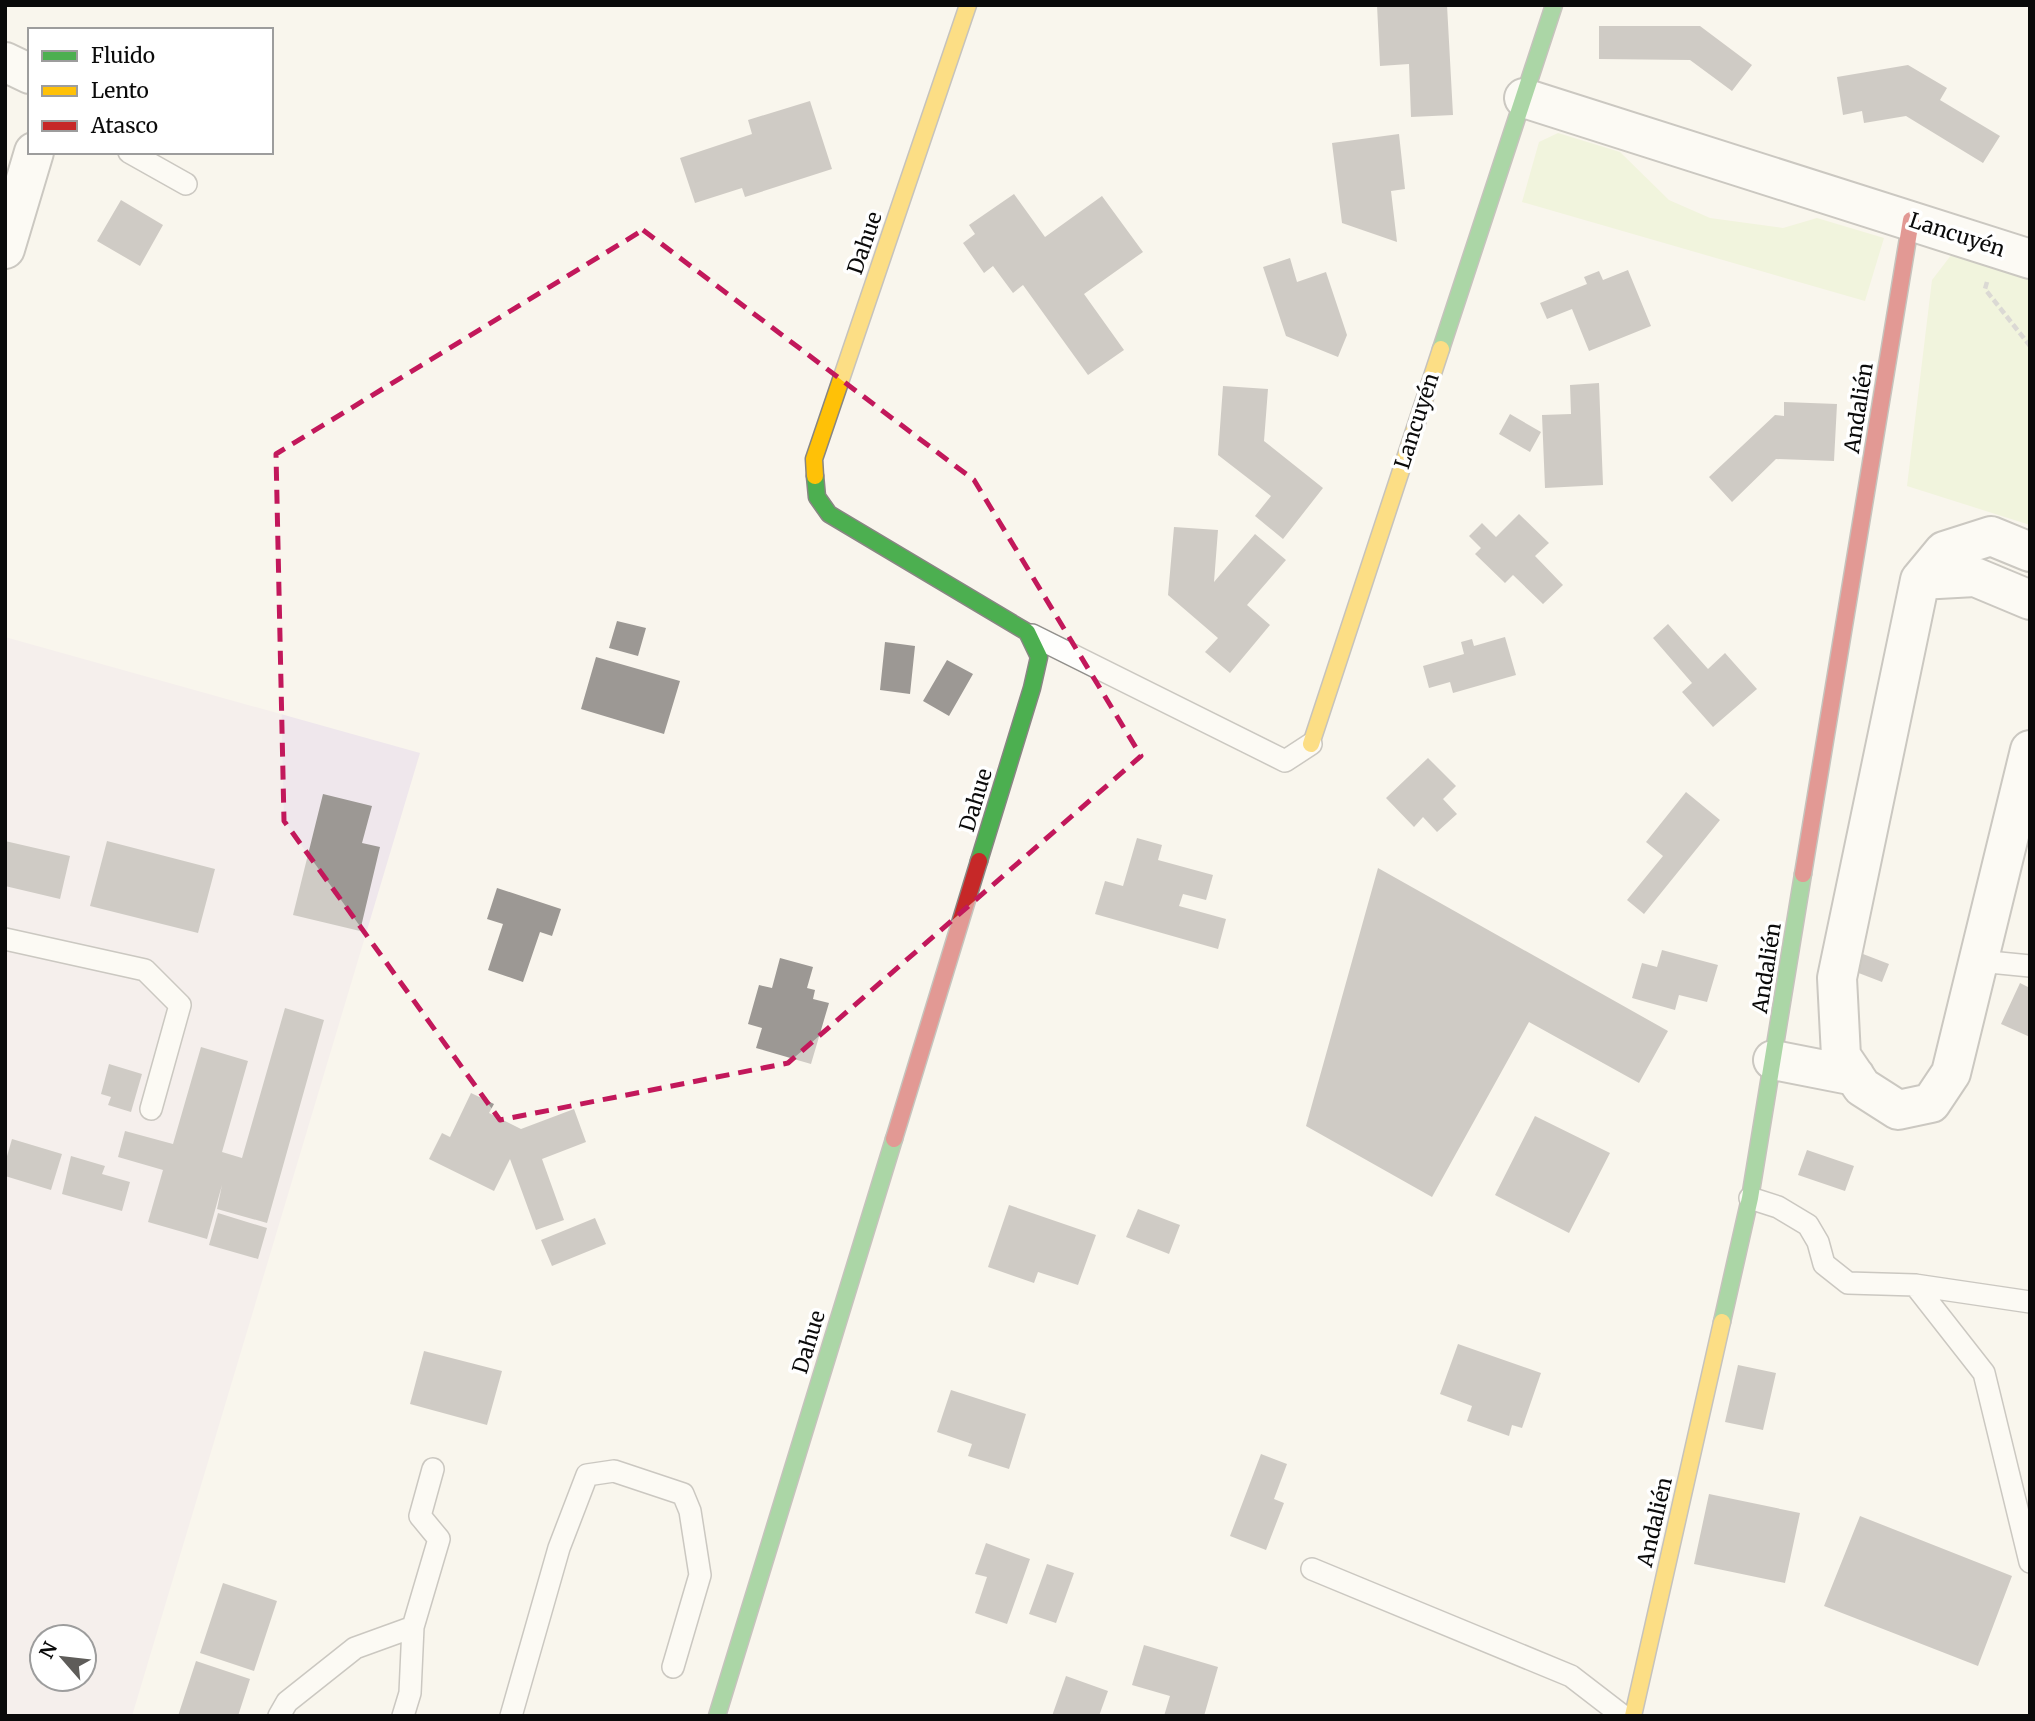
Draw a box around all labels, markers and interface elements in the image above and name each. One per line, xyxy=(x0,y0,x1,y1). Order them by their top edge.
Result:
legend xyxy=(28,28,273,154)
text: Fluido xyxy=(91,42,155,69)
text: Lento xyxy=(91,77,149,104)
text: Atasco xyxy=(90,112,158,139)
street label: Lancuyén xyxy=(1906,206,2009,263)
street label: Dahue xyxy=(841,208,888,278)
street label: Andalién xyxy=(1838,361,1879,456)
street label: Lancuyén xyxy=(1388,369,1445,472)
street label: Dahue xyxy=(953,765,998,835)
street label: Andalién xyxy=(1746,921,1787,1016)
street label: Dahue xyxy=(786,1307,831,1377)
street label: Andalién xyxy=(1631,1474,1678,1570)
north arrow xyxy=(28,1623,98,1693)
text: N xyxy=(34,1638,62,1662)

